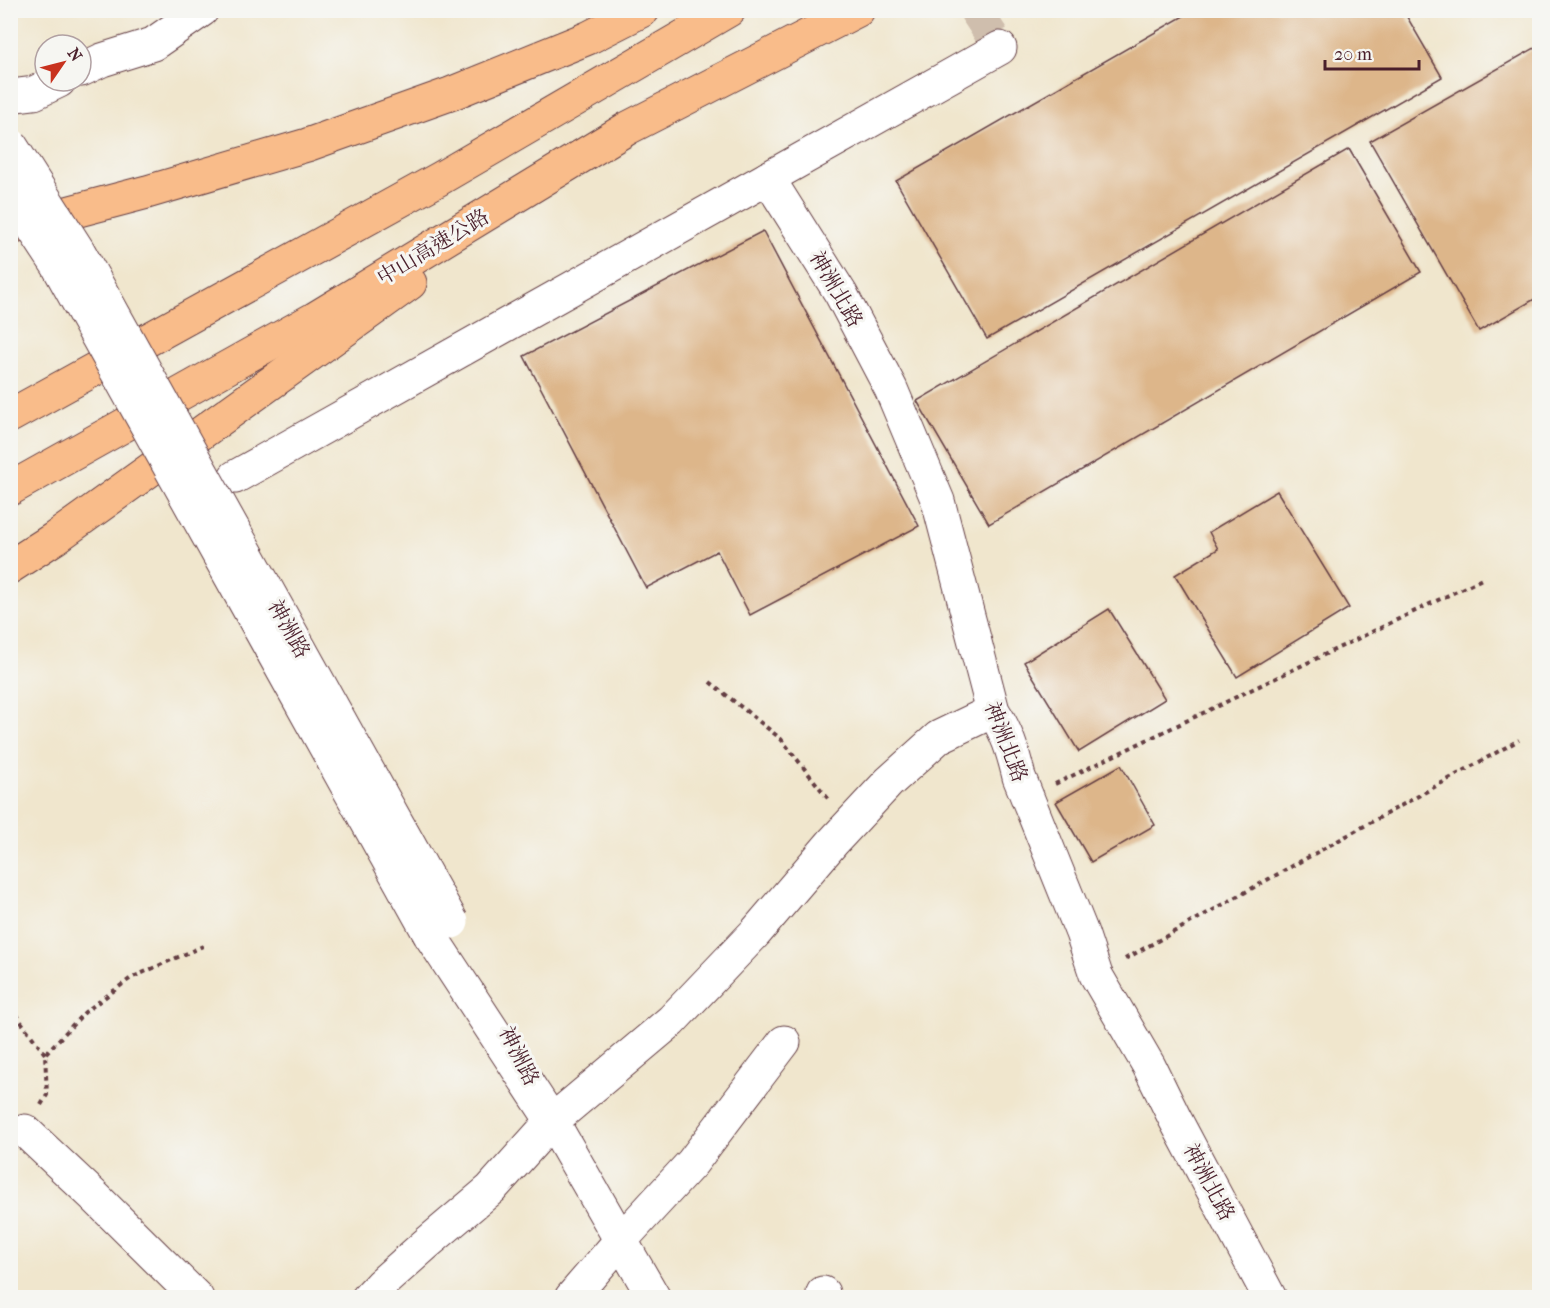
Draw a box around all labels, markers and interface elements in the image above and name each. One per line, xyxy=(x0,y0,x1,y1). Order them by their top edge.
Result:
north arrow xyxy=(33,33,93,93)
scale bar xyxy=(1325,33,1420,71)
text: N xyxy=(64,44,87,66)
text: 20 m xyxy=(1334,44,1372,65)
street label: 中山高速公路 xyxy=(373,204,493,290)
street label: 神洲北路 xyxy=(805,247,867,331)
street label: 神洲路 xyxy=(263,596,315,662)
street label: 神洲北路 xyxy=(980,698,1032,786)
street label: 神洲路 xyxy=(494,1022,544,1090)
street label: 神洲北路 xyxy=(1179,1139,1239,1225)

